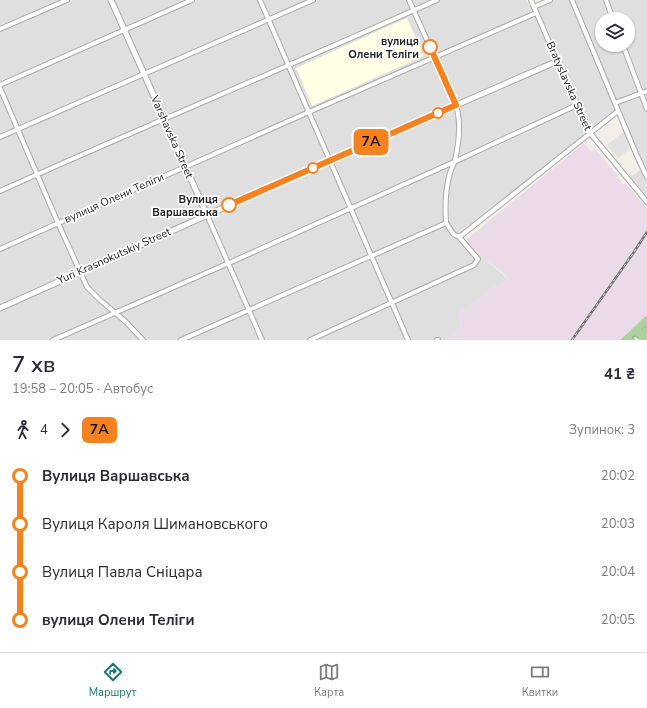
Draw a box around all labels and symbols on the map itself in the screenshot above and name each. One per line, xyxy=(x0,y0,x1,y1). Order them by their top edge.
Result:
place label: вулиця Олени Теліги xyxy=(348,34,419,62)
marker: вулиця Олени Теліги xyxy=(422,39,438,55)
street label: Bratyslavska Street xyxy=(543,39,595,133)
street label: Varshavska Street xyxy=(147,92,197,181)
unlabelled marker xyxy=(432,107,444,119)
line badge: 7А xyxy=(353,129,389,155)
unlabelled marker xyxy=(307,162,319,174)
street label: вулиця Олени Теліги xyxy=(62,169,166,227)
place label: Вулиця Варшавська xyxy=(152,192,218,220)
marker: Вулиця Варшавська xyxy=(221,197,237,213)
street label: Yuri Krasnokutskiy Street xyxy=(54,224,173,288)

